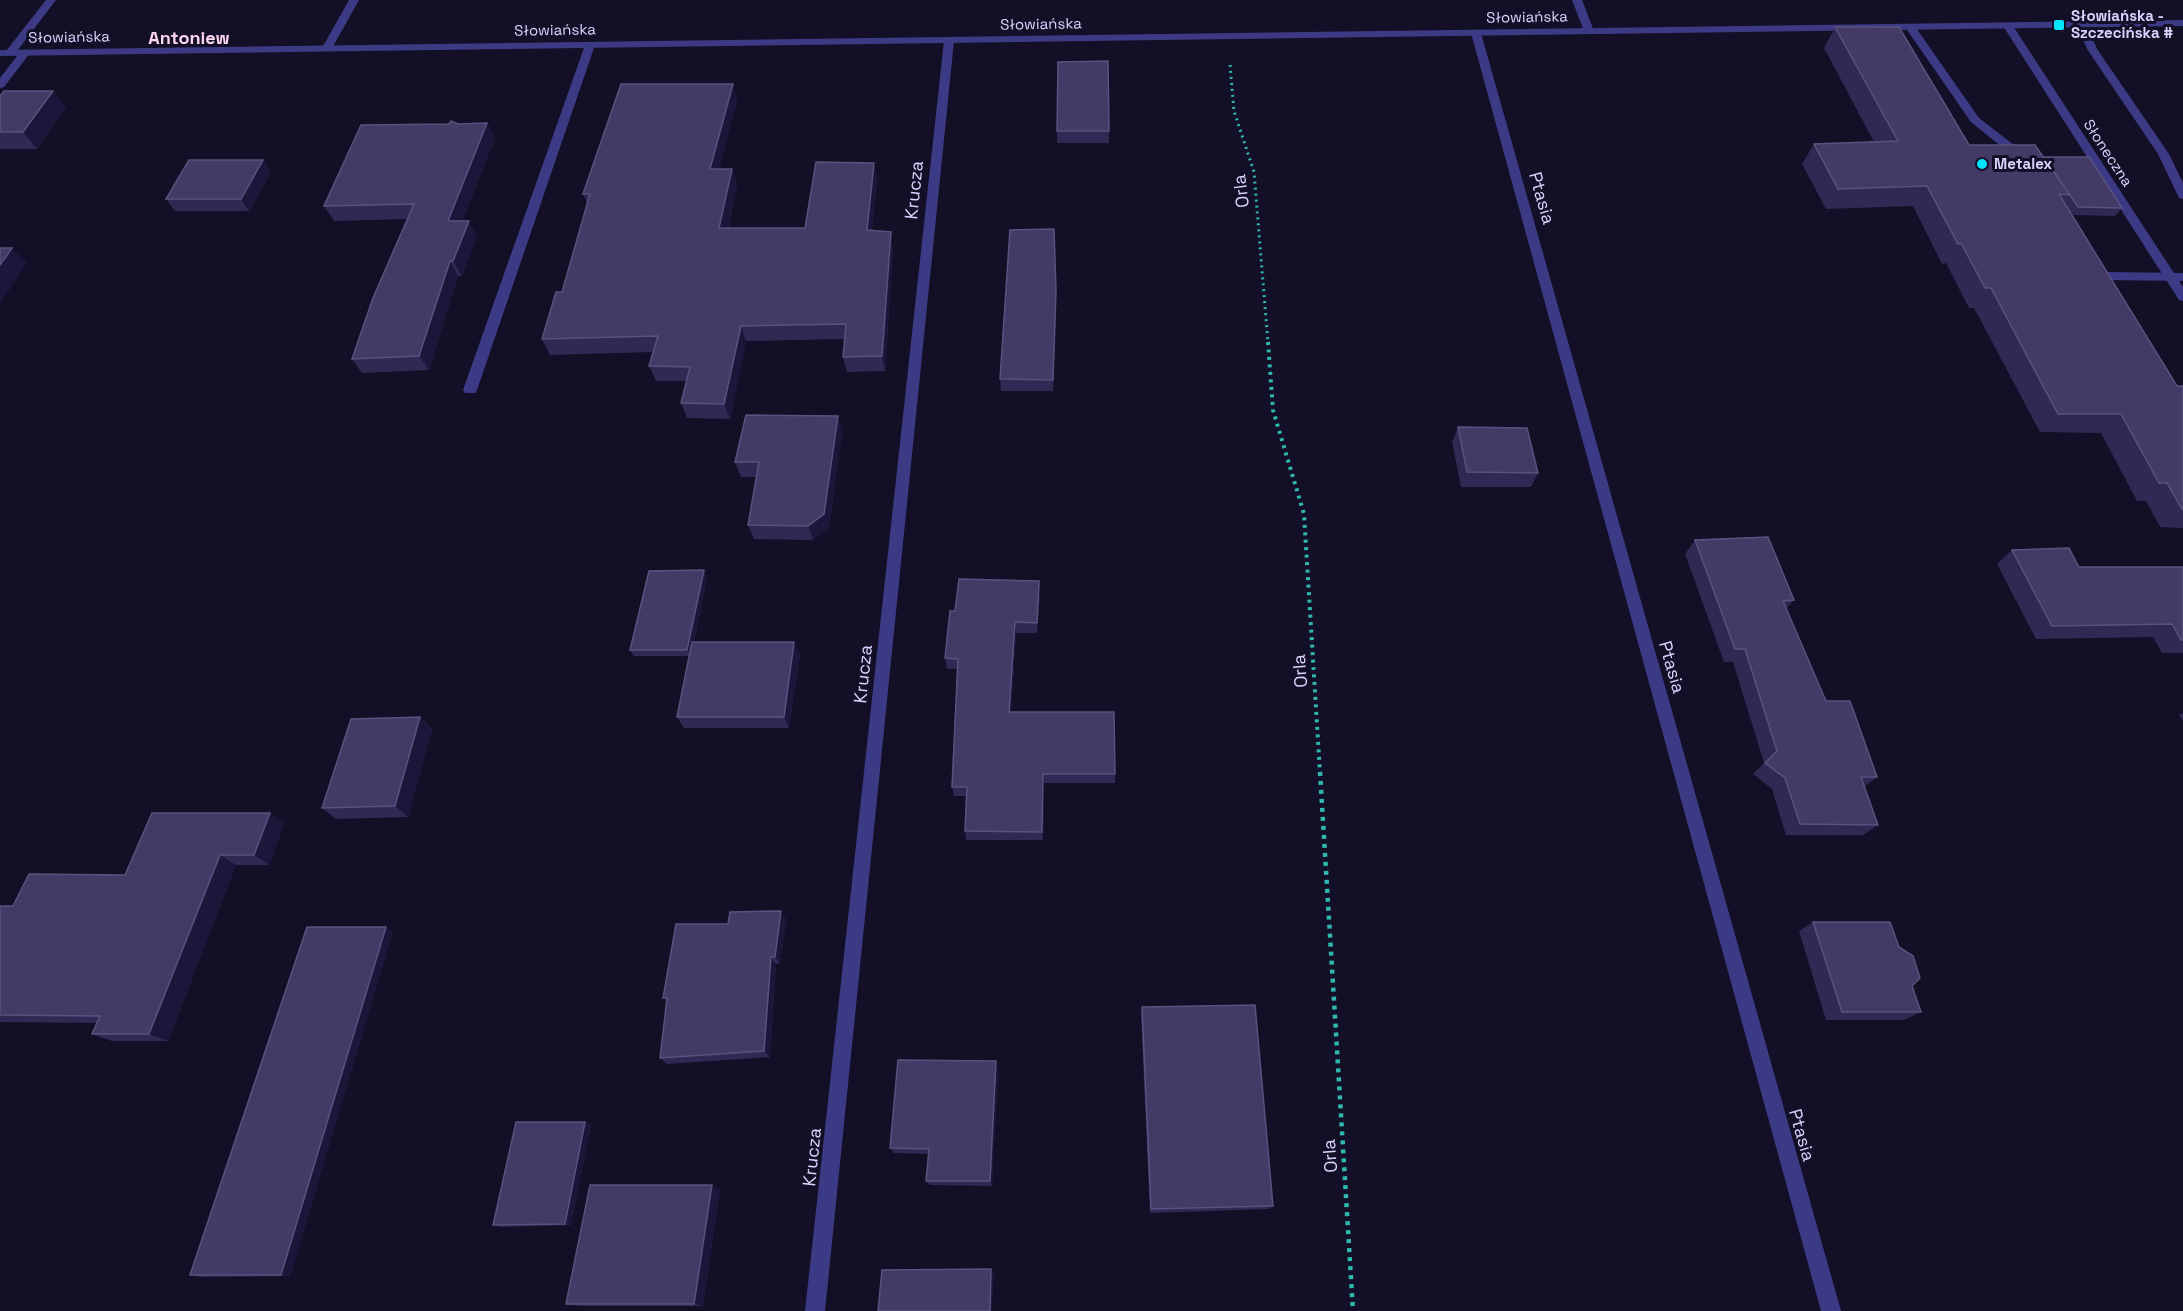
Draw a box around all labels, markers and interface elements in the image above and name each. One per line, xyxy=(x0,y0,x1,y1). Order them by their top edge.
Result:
street label: Słowiańska xyxy=(1486,6,1568,27)
place label: Słowiańska - Szczecińska # xyxy=(2071,6,2173,42)
street label: Słowiańska xyxy=(1000,13,1082,34)
marker: Słowiańska - Szczecińska # xyxy=(2052,18,2066,32)
street label: Słowiańska xyxy=(514,19,596,40)
street label: Słowiańska xyxy=(28,26,110,47)
district label: Antoniew xyxy=(148,26,230,49)
street label: Słoneczna xyxy=(2080,116,2137,190)
place label: Metalex xyxy=(1994,154,2052,173)
marker: Metalex xyxy=(1975,157,1989,171)
street label: Krucza xyxy=(899,159,928,220)
street label: Ptasia xyxy=(1524,169,1561,227)
street label: Orla xyxy=(1227,173,1254,209)
street label: Ptasia xyxy=(1654,638,1691,696)
street label: Krucza xyxy=(848,643,877,704)
street label: Orla xyxy=(1287,653,1312,689)
street label: Ptasia xyxy=(1784,1106,1821,1164)
street label: Krucza xyxy=(797,1126,826,1187)
street label: Orla xyxy=(1317,1138,1342,1174)

